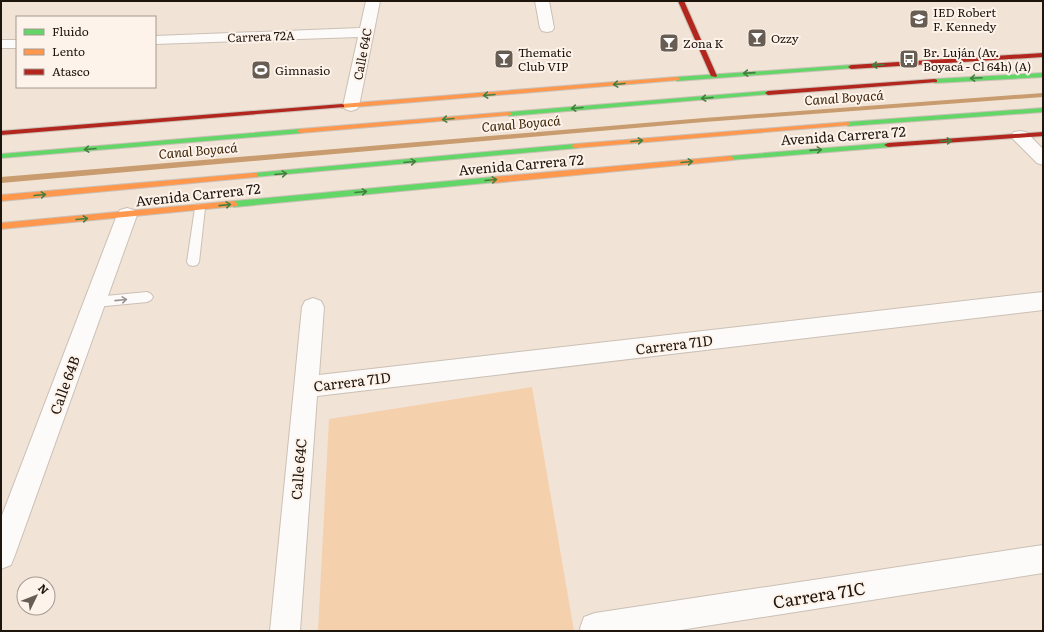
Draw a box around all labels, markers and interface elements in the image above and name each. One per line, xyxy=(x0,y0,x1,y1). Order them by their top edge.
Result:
place label: IED Robert F. Kennedy xyxy=(933,3,996,35)
school or university icon: IED Robert F. Kennedy xyxy=(908,8,930,30)
legend xyxy=(16,16,156,88)
text: Fluido xyxy=(52,22,89,40)
street label: Carrera 72A xyxy=(227,26,295,46)
street label: Calle 64C xyxy=(348,26,376,82)
bar icon: Ozzy xyxy=(746,27,768,49)
place label: Ozzy xyxy=(771,29,799,47)
bar icon: Zona K xyxy=(658,32,680,54)
place label: Zona K xyxy=(683,34,724,52)
text: Lento xyxy=(52,42,85,60)
place label: Thematic Club VIP xyxy=(518,43,571,75)
place label: Br. Luján (Av. Boyacá - Cl 64h) (A) xyxy=(923,43,1031,75)
bar icon: Thematic Club VIP xyxy=(493,48,515,70)
bus stop icon: Br. Luján (Av. Boyacá - Cl 64h) (A) xyxy=(898,48,920,70)
sports icon: Gimnasio xyxy=(250,59,272,81)
place label: Gimnasio xyxy=(275,61,330,79)
one-way arrow xyxy=(872,61,885,68)
text: Atasco xyxy=(52,62,90,80)
one-way arrow xyxy=(743,70,756,77)
one-way arrow xyxy=(970,75,983,82)
one-way arrow xyxy=(613,80,626,87)
water label: Canal Boyacá xyxy=(804,85,885,109)
one-way arrow xyxy=(483,91,496,98)
one-way arrow xyxy=(701,94,714,101)
one-way arrow xyxy=(571,104,584,112)
water label: Canal Boyacá xyxy=(481,110,562,136)
one-way arrow xyxy=(442,115,455,123)
street label: Avenida Carrera 72 xyxy=(780,121,906,149)
water label: Canal Boyacá xyxy=(158,137,239,163)
one-way arrow xyxy=(630,137,643,144)
one-way arrow xyxy=(939,138,952,145)
one-way arrow xyxy=(84,145,97,152)
one-way arrow xyxy=(809,147,822,154)
street label: Avenida Carrera 72 xyxy=(458,149,584,179)
one-way arrow xyxy=(403,158,416,166)
one-way arrow xyxy=(680,158,693,166)
one-way arrow xyxy=(274,170,287,177)
one-way arrow xyxy=(484,177,497,184)
street label: Avenida Carrera 72 xyxy=(135,178,261,210)
one-way arrow xyxy=(355,188,368,196)
one-way arrow xyxy=(33,191,46,199)
one-way arrow xyxy=(218,202,231,209)
one-way arrow xyxy=(75,215,88,222)
one-way arrow xyxy=(114,296,127,304)
street label: Carrera 71D xyxy=(634,329,714,359)
street label: Calle 64B xyxy=(44,353,84,417)
street label: Carrera 71D xyxy=(312,366,392,396)
street label: Calle 64C xyxy=(285,437,311,501)
street label: Carrera 71C xyxy=(771,574,867,614)
north arrow xyxy=(16,576,56,616)
text: N xyxy=(35,580,53,597)

